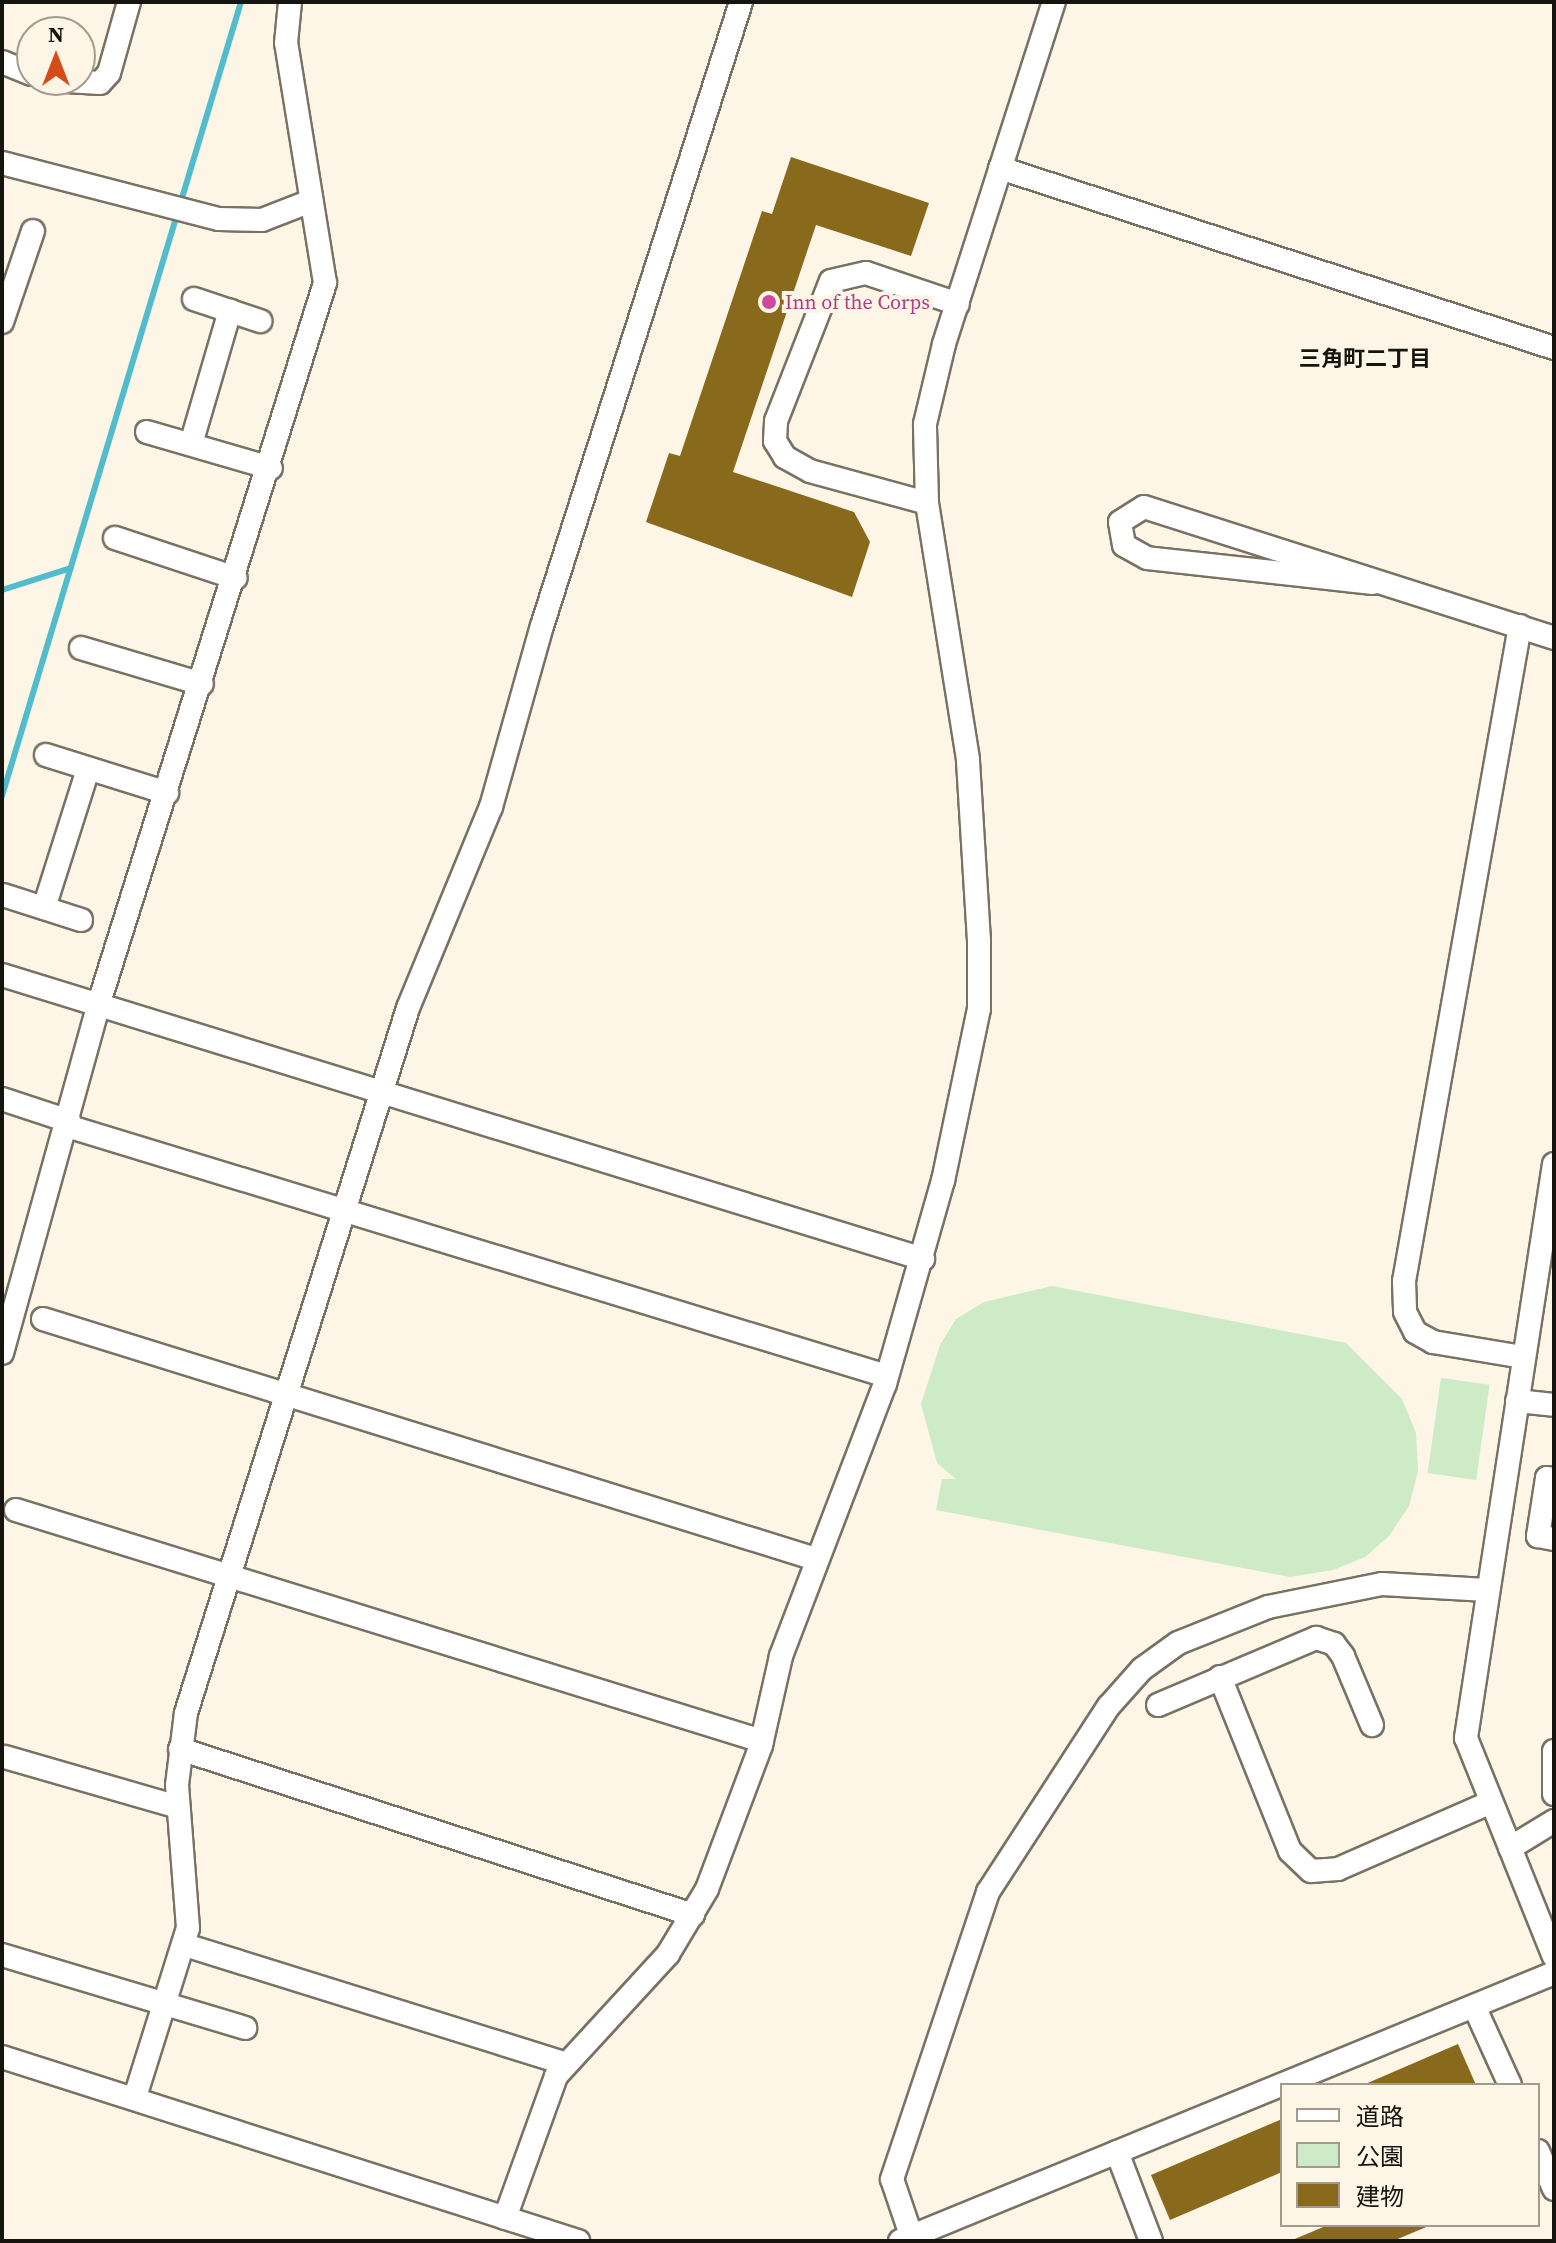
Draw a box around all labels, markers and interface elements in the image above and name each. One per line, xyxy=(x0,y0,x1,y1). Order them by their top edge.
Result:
north arrow xyxy=(16,16,96,96)
text: N xyxy=(48,19,64,49)
place label: Inn of the Corps xyxy=(785,290,930,314)
marker: Inn of the Corps xyxy=(760,293,778,311)
district label: 三角町二丁目 xyxy=(1299,346,1431,372)
legend xyxy=(1280,2083,1540,2227)
text: 道路 xyxy=(1356,2100,1404,2133)
text: 公園 xyxy=(1356,2140,1404,2173)
text: 建物 xyxy=(1356,2180,1404,2213)

